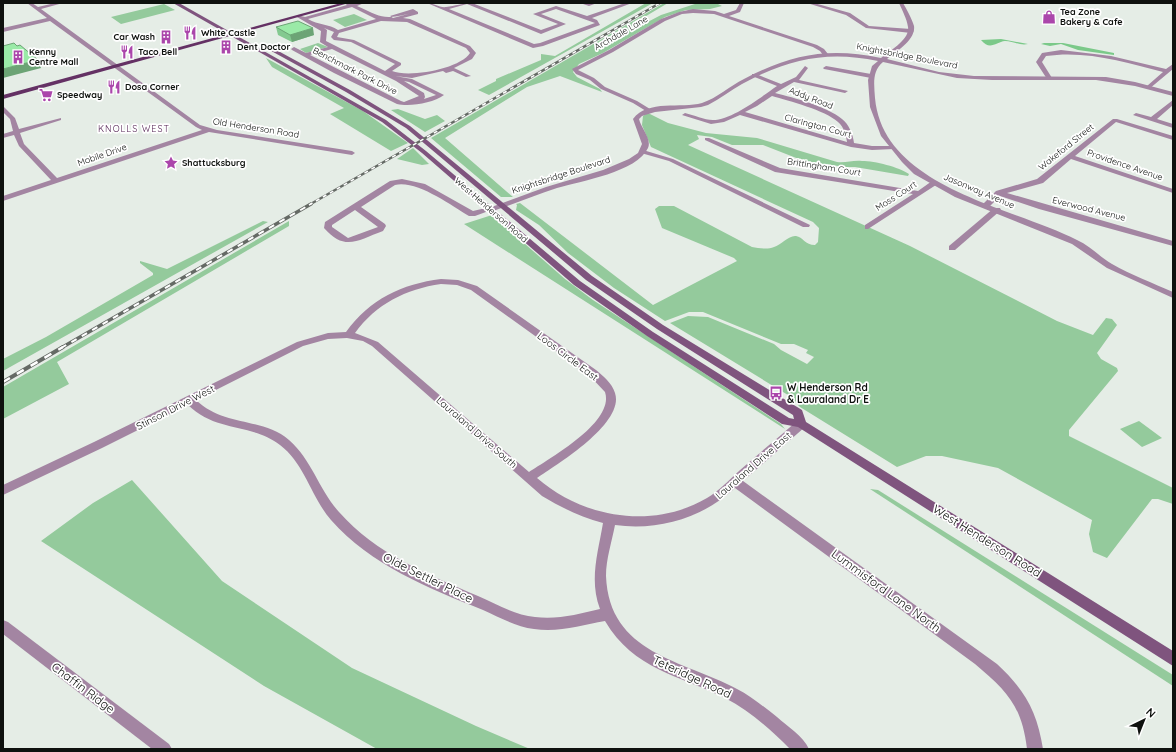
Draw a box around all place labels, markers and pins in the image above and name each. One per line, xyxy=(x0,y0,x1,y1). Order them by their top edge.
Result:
place label: Tea Zone Bakery & Cafe xyxy=(1060,6,1123,27)
shop icon: Tea Zone Bakery & Cafe xyxy=(1041,9,1057,25)
restaurant icon: White Castle xyxy=(182,25,198,41)
place label: White Castle xyxy=(201,27,255,38)
building icon: Car Wash xyxy=(158,29,174,45)
place label: Car Wash xyxy=(114,31,155,42)
building icon: Dent Doctor xyxy=(218,39,234,55)
place label: Dent Doctor xyxy=(237,41,290,52)
restaurant icon: Taco Bell xyxy=(119,44,135,60)
place label: Kenny Centre Mall xyxy=(29,46,78,67)
place label: Taco Bell xyxy=(138,46,177,57)
building icon: Kenny Centre Mall xyxy=(10,49,26,65)
restaurant icon: Dosa Corner xyxy=(106,79,122,95)
place label: Dosa Corner xyxy=(125,81,180,92)
supermarket icon: Speedway xyxy=(38,87,54,103)
place label: Speedway xyxy=(57,89,102,100)
place icon: Shattucksburg xyxy=(163,155,179,171)
place label: Shattucksburg xyxy=(182,157,246,168)
place label: W Henderson Rd & Lauraland Dr E xyxy=(787,381,869,406)
bus stop icon: W Henderson Rd & Lauraland Dr E xyxy=(768,385,784,401)

